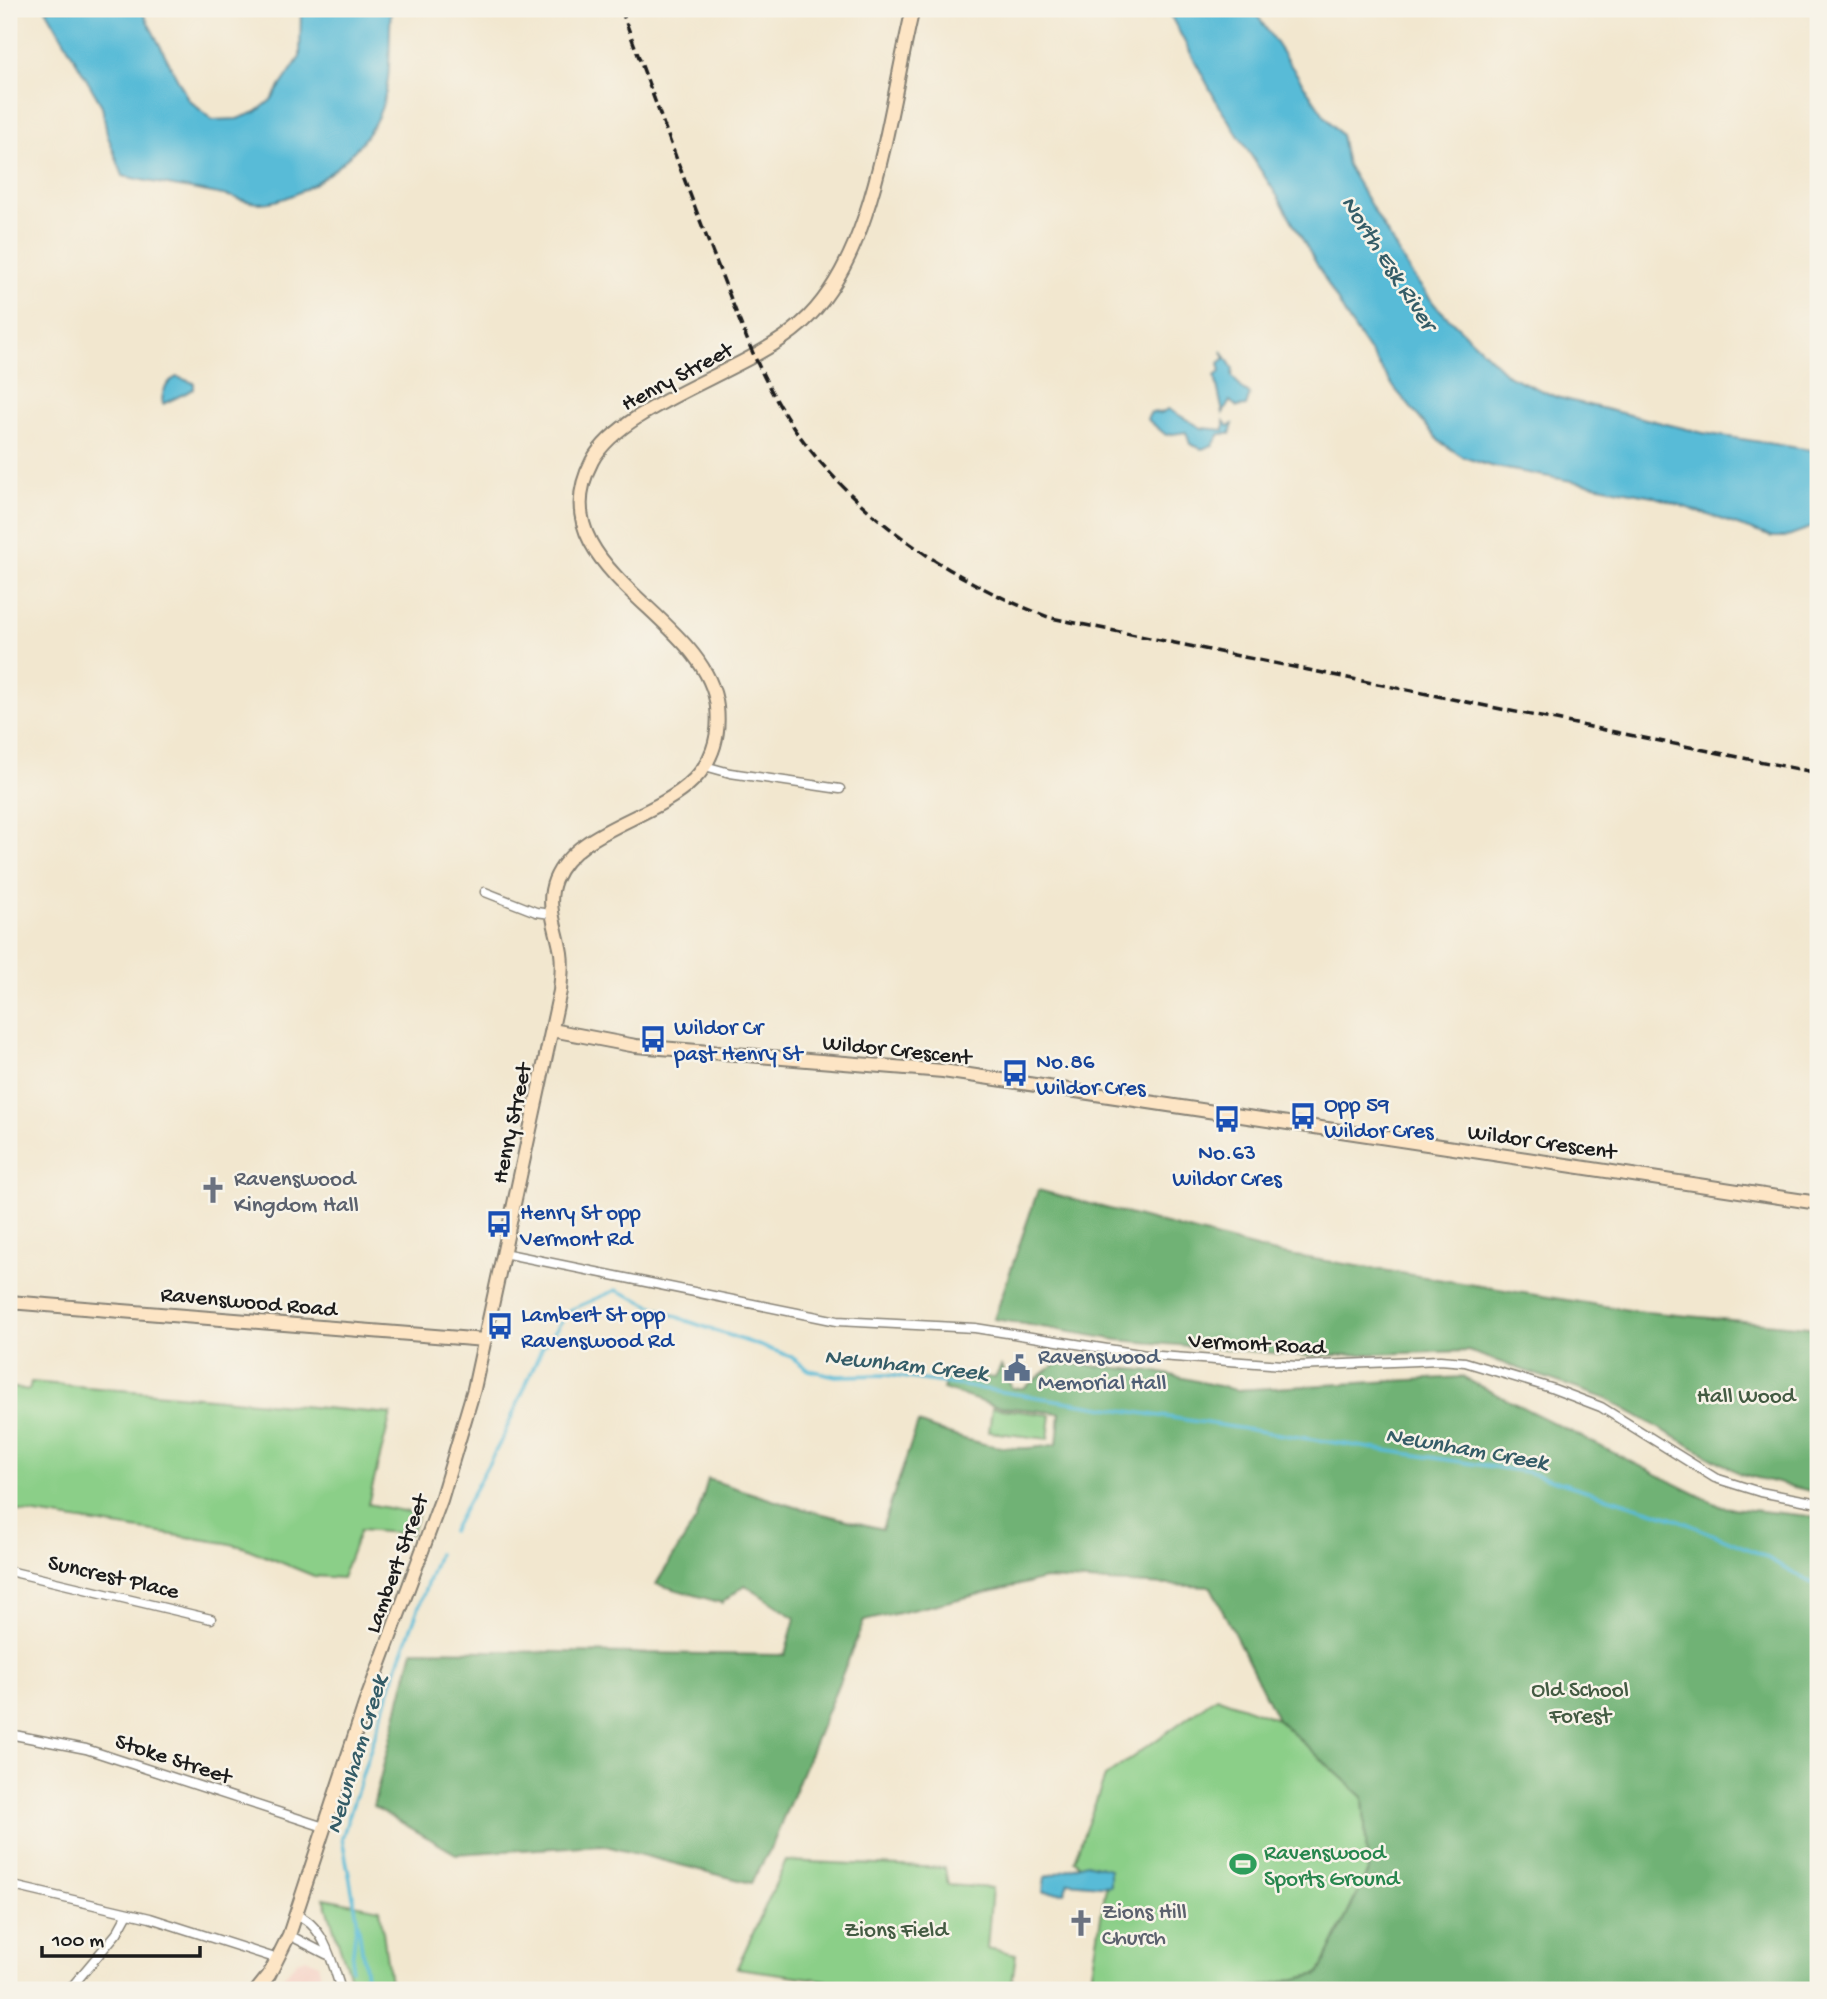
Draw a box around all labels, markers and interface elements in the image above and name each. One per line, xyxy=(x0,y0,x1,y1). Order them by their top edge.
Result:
water label: North Esk River xyxy=(1333,191,1444,340)
street label: Henry Street xyxy=(617,337,739,419)
place label: Wildor Cr past Henry St xyxy=(673,1016,804,1069)
bus stop icon: Wildor Cr past Henry St xyxy=(638,1024,668,1054)
street label: Wildor Crescent xyxy=(821,1030,974,1073)
place label: No.86 Wildor Cres xyxy=(1036,1050,1146,1103)
bus stop icon: No.86 Wildor Cres xyxy=(1000,1058,1030,1088)
street label: Henry Street xyxy=(488,1060,540,1186)
place label: Opp 59 Wildor Cres xyxy=(1324,1093,1434,1146)
bus stop icon: Opp 59 Wildor Cres xyxy=(1288,1101,1318,1131)
bus stop icon: No.63 Wildor Cres xyxy=(1212,1104,1242,1134)
street label: Wildor Crescent xyxy=(1466,1120,1619,1167)
place label: No.63 Wildor Cres xyxy=(1172,1141,1282,1194)
place label: Ravenswood Kingdom Hall xyxy=(234,1167,359,1220)
church icon: Ravenswood Kingdom Hall xyxy=(198,1175,228,1205)
place label: Henry St opp Vermont Rd xyxy=(519,1201,641,1254)
bus stop icon: Henry St opp Vermont Rd xyxy=(484,1209,514,1239)
street label: Ravenswood Road xyxy=(159,1282,340,1325)
place label: Lambert St opp Ravenswood Rd xyxy=(521,1303,675,1356)
bus stop icon: Lambert St opp Ravenswood Rd xyxy=(485,1311,515,1341)
street label: Vermont Road xyxy=(1187,1328,1327,1363)
water label: Newnham Creek xyxy=(823,1343,991,1390)
place label: Ravenswood Memorial Hall xyxy=(1038,1345,1167,1398)
public building icon: Ravenswood Memorial Hall xyxy=(1002,1353,1032,1383)
park label: Hall Wood xyxy=(1697,1384,1797,1411)
water label: Newnham Creek xyxy=(1383,1422,1552,1479)
street label: Lambert Street xyxy=(361,1490,436,1637)
street label: Suncrest Place xyxy=(45,1550,183,1607)
water label: Newnham Creek xyxy=(321,1670,397,1838)
park label: Old School Forest xyxy=(1531,1678,1629,1731)
street label: Stoke Street xyxy=(111,1729,236,1792)
place label: Ravenswood Sports Ground xyxy=(1264,1841,1401,1894)
sports icon: Ravenswood Sports Ground xyxy=(1228,1849,1258,1879)
place label: Zions Hill Church xyxy=(1102,1900,1187,1953)
church icon: Zions Hill Church xyxy=(1066,1908,1096,1938)
scale bar xyxy=(42,1915,200,1959)
park label: Zions Field xyxy=(844,1918,949,1945)
text: 100 m xyxy=(51,1930,104,1955)

